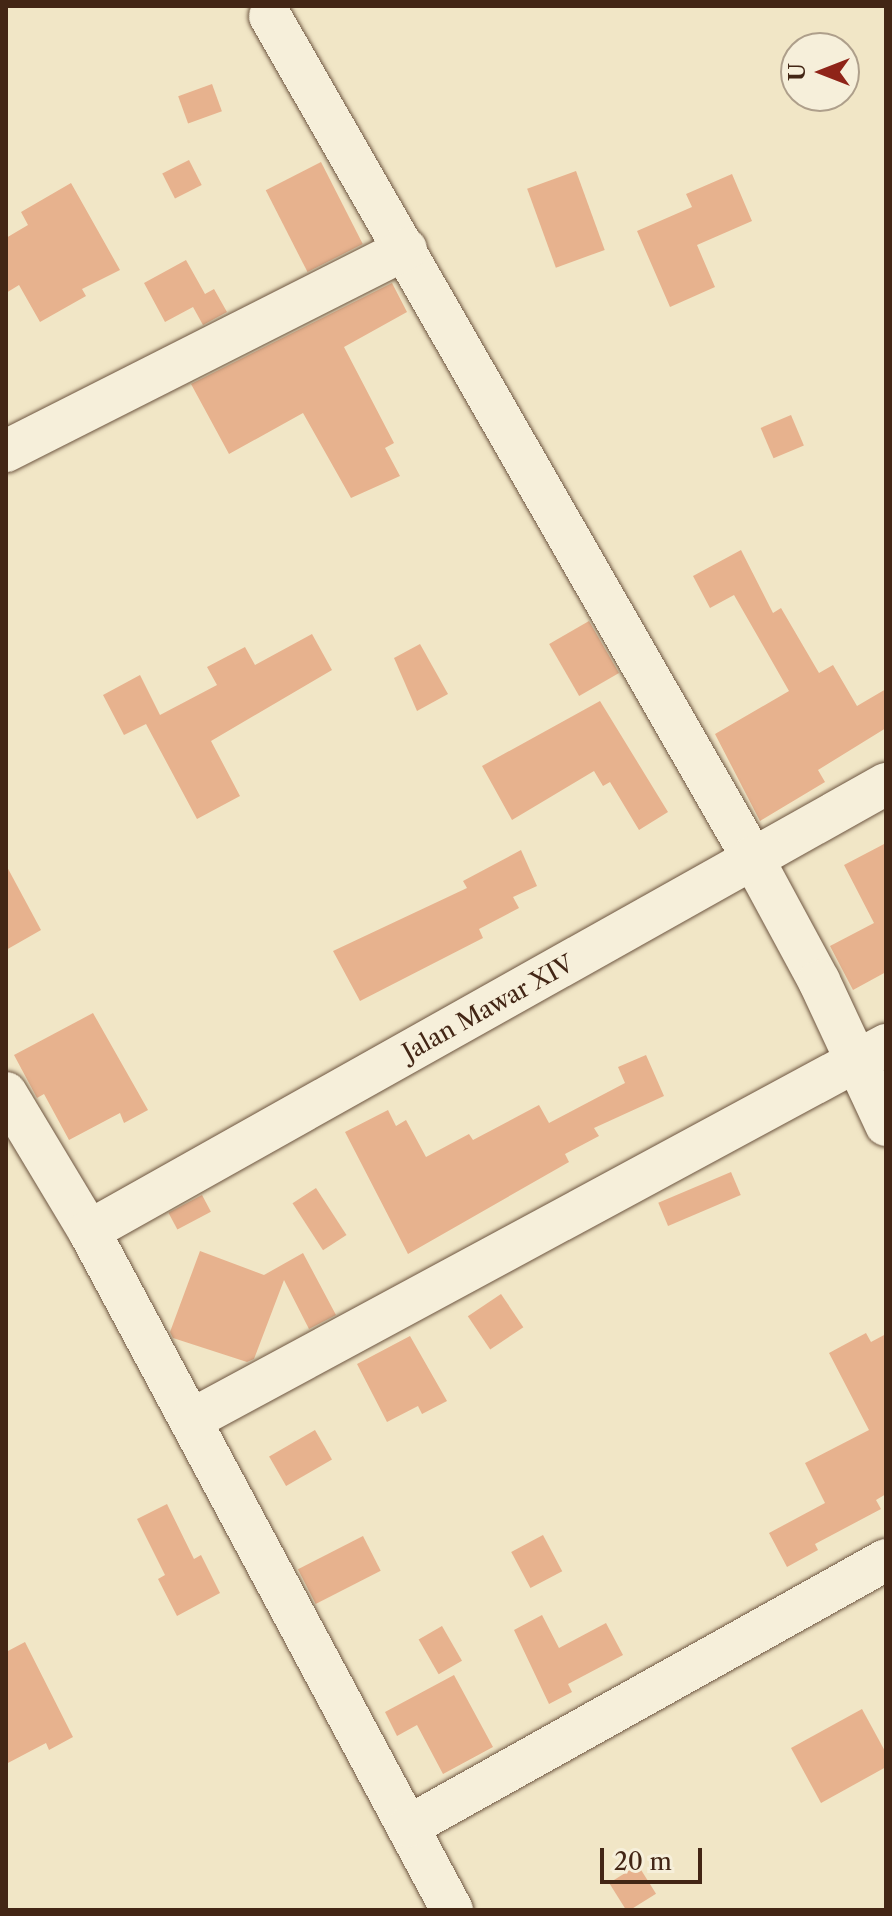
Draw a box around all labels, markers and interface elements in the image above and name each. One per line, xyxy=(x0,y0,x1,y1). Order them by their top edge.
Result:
north arrow xyxy=(780,32,860,112)
text: U xyxy=(784,63,811,81)
street label: Jalan Mawar XIV xyxy=(397,949,579,1067)
scale bar xyxy=(604,1832,706,1882)
text: 20 m xyxy=(614,1847,672,1876)

